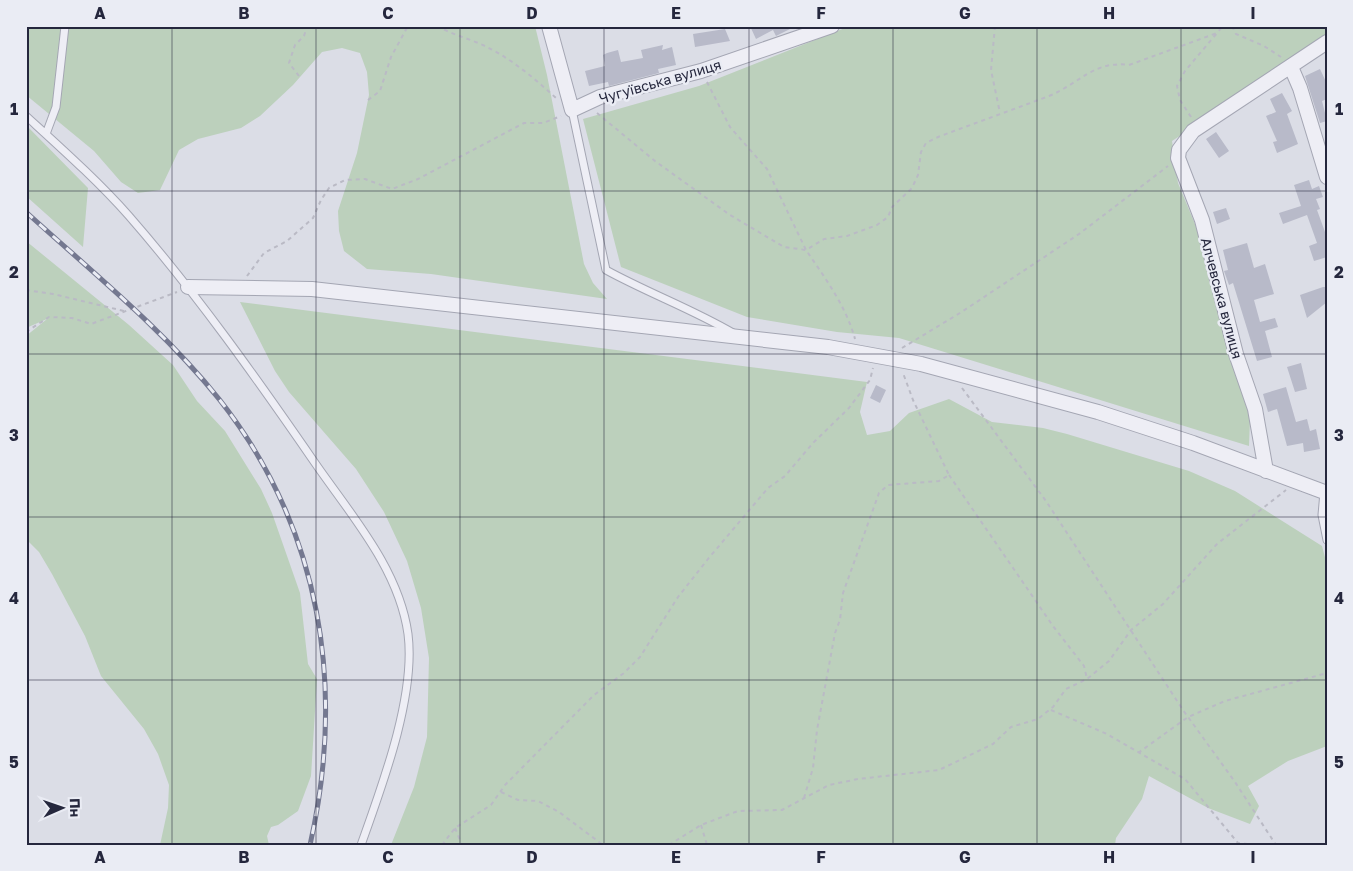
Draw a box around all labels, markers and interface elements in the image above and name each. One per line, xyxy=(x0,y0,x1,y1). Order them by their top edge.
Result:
text: A xyxy=(94,3,106,23)
text: B xyxy=(238,3,250,23)
text: C xyxy=(382,3,394,23)
text: D xyxy=(526,3,538,23)
text: E xyxy=(671,3,681,23)
text: F xyxy=(816,3,826,23)
text: G xyxy=(959,3,971,23)
text: H xyxy=(1103,3,1115,23)
text: I xyxy=(1250,3,1256,23)
street label: Чугуївська вулиця xyxy=(597,55,723,107)
text: 1 xyxy=(10,99,18,119)
text: 1 xyxy=(1335,99,1343,119)
street label: Алчевська вулиця xyxy=(1198,236,1246,360)
text: 2 xyxy=(9,262,19,282)
text: 2 xyxy=(1334,262,1344,282)
text: 3 xyxy=(9,425,19,445)
text: 3 xyxy=(1334,425,1344,445)
text: 4 xyxy=(9,588,19,608)
text: 4 xyxy=(1334,588,1344,608)
text: 5 xyxy=(9,752,19,772)
text: 5 xyxy=(1334,752,1344,772)
north arrow xyxy=(38,784,88,834)
text: Пн xyxy=(67,798,84,817)
text: A xyxy=(94,847,106,867)
text: B xyxy=(238,847,250,867)
text: C xyxy=(382,847,394,867)
text: D xyxy=(526,847,538,867)
text: E xyxy=(671,847,681,867)
text: F xyxy=(816,847,826,867)
text: G xyxy=(959,847,971,867)
text: H xyxy=(1103,847,1115,867)
text: I xyxy=(1250,847,1256,867)

